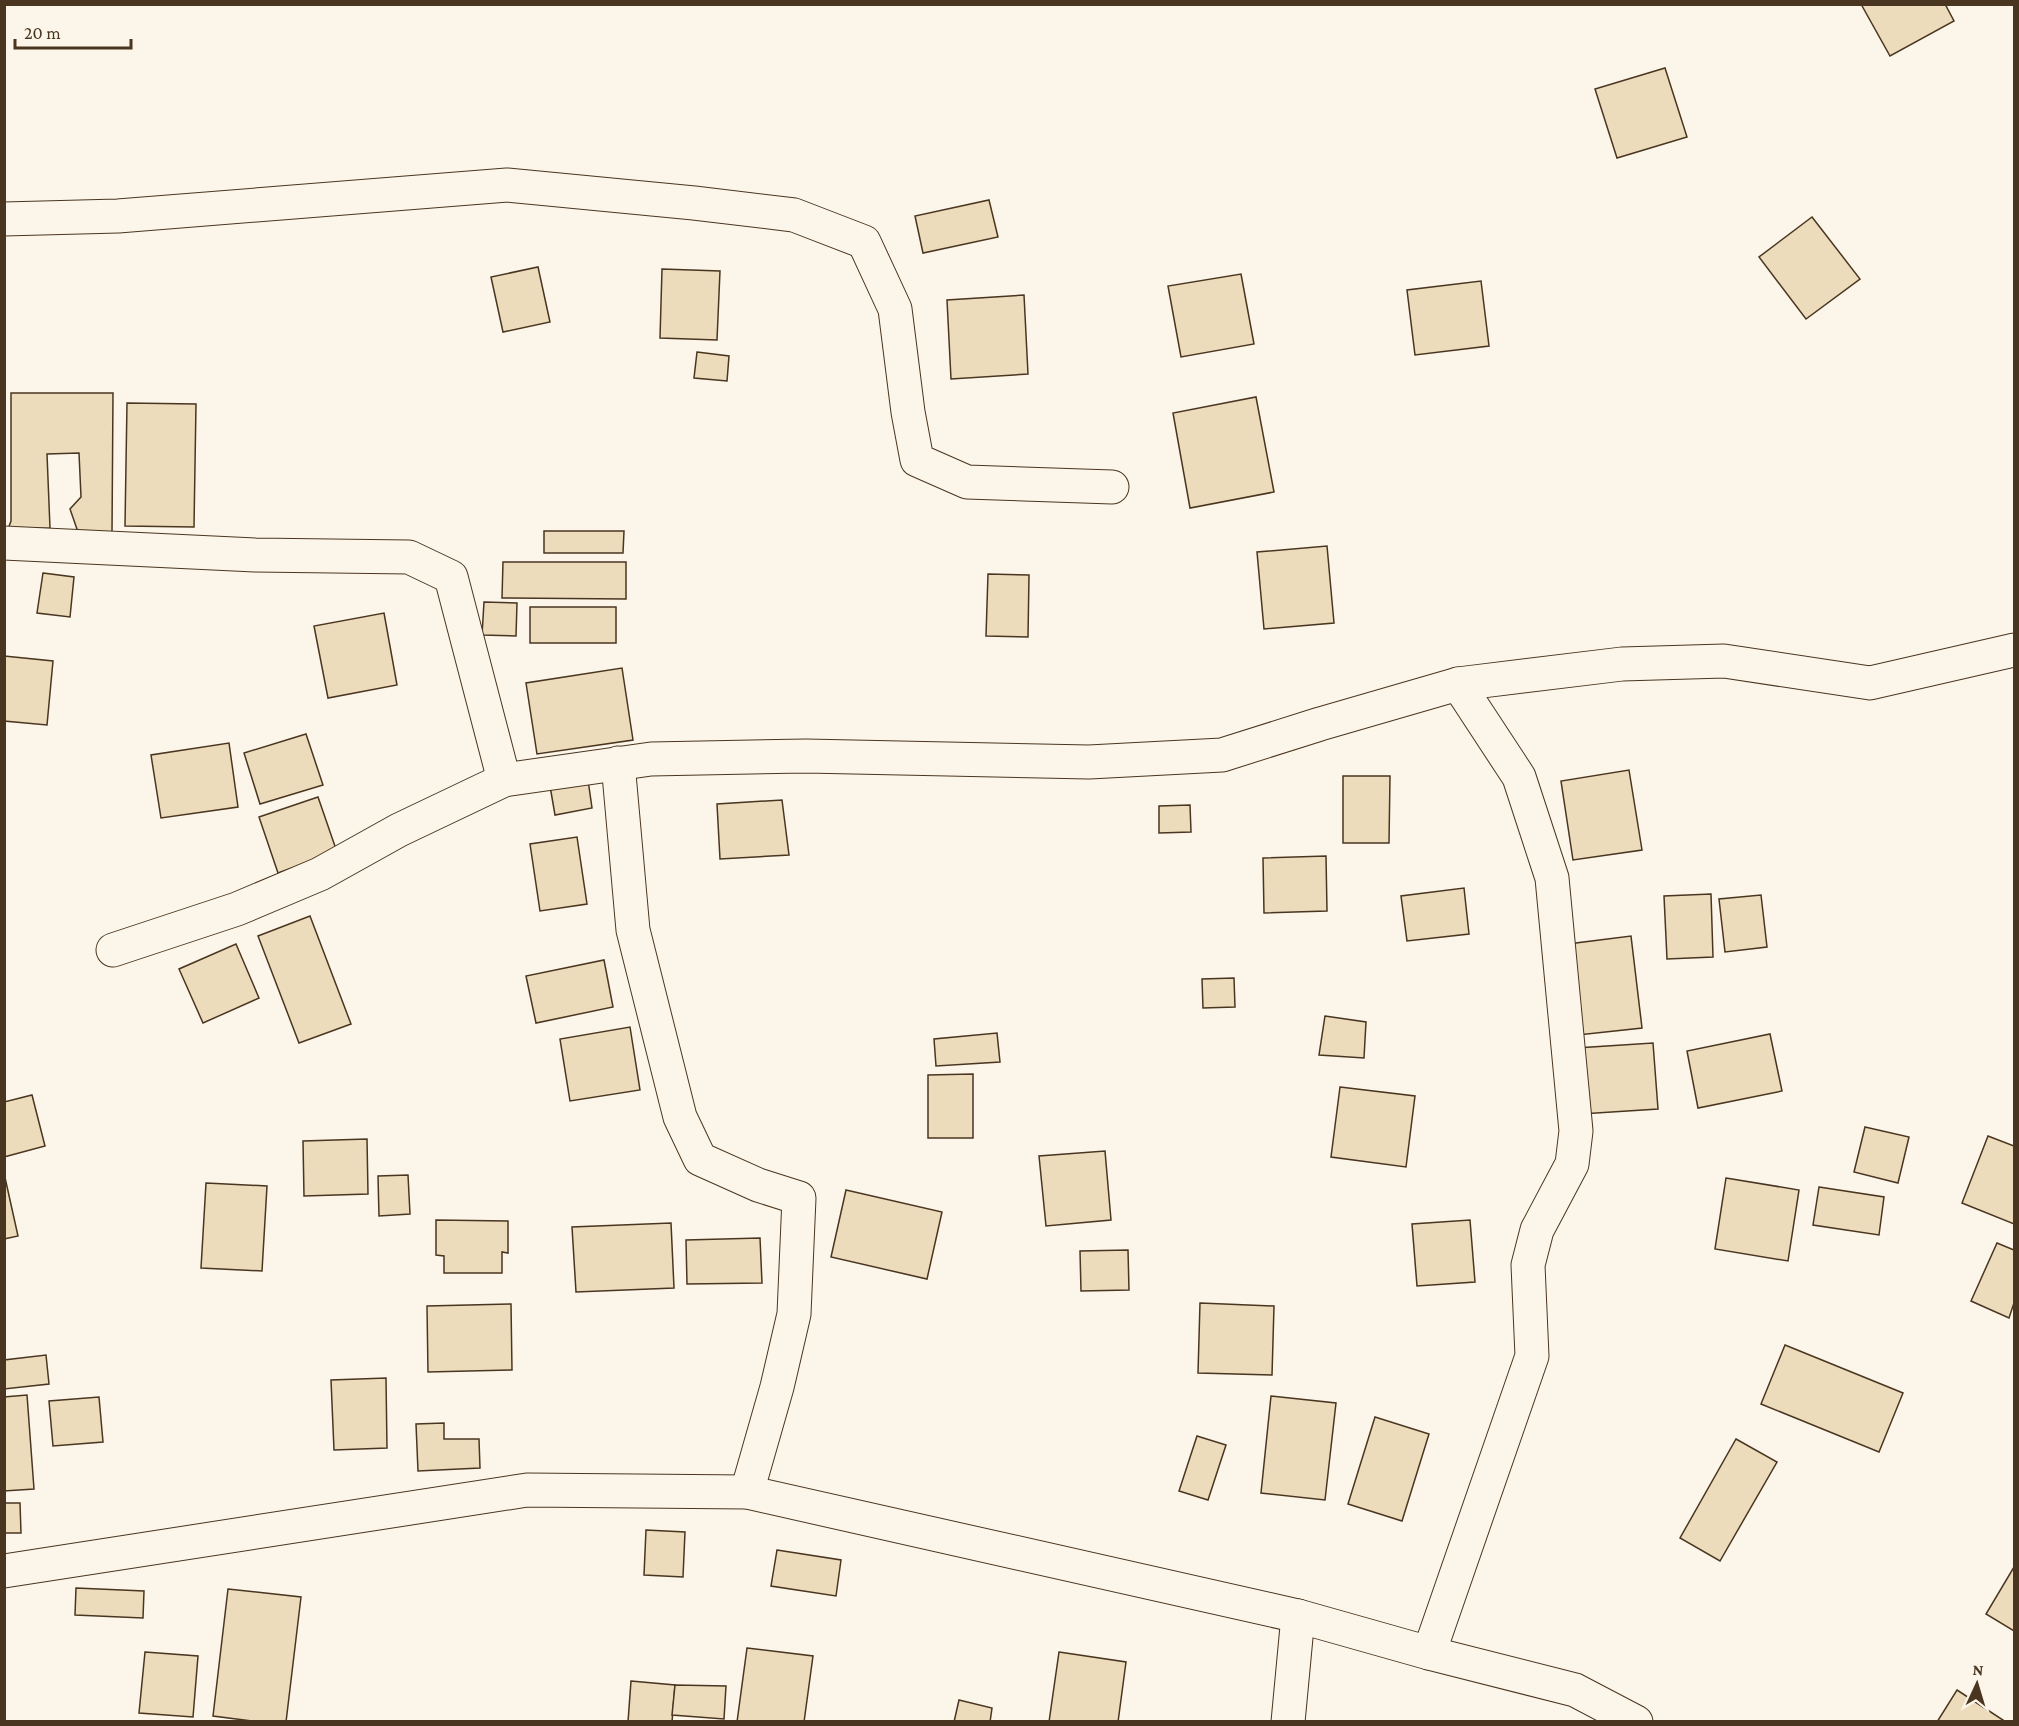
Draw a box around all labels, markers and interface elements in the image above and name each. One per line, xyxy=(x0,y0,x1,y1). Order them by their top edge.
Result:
scale bar xyxy=(15,12,130,50)
text: 20 m xyxy=(24,23,61,43)
north arrow xyxy=(1947,1654,2007,1714)
text: N xyxy=(1972,1661,1984,1678)

